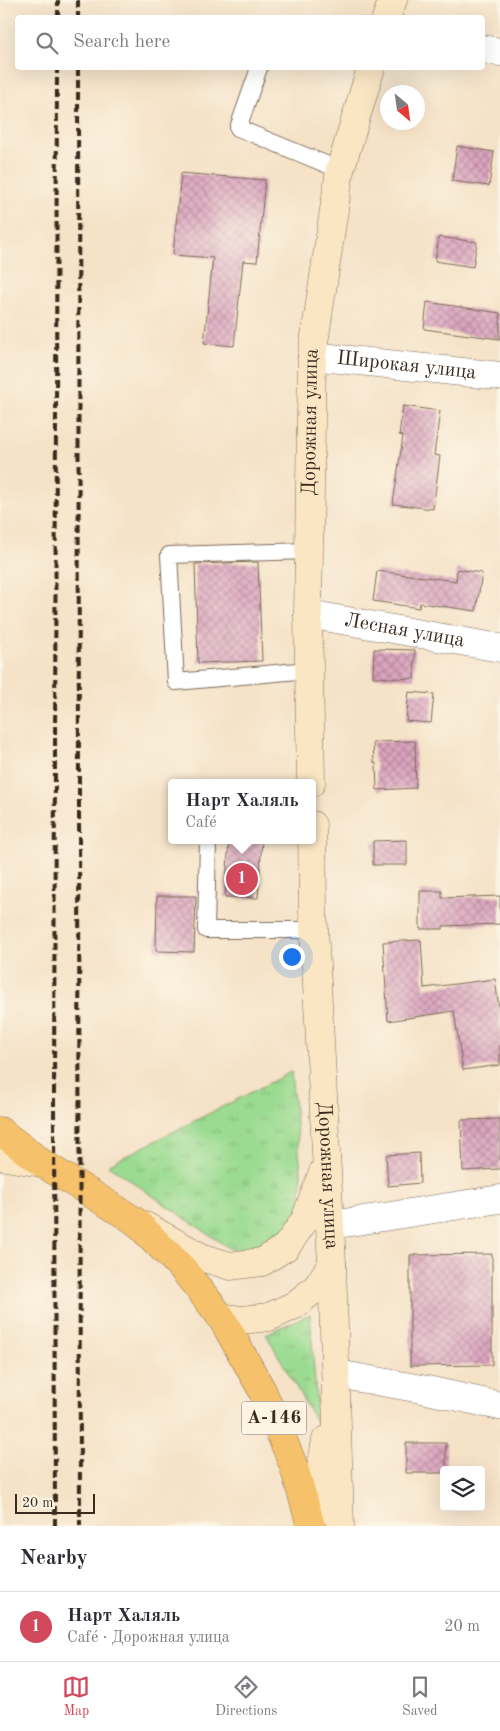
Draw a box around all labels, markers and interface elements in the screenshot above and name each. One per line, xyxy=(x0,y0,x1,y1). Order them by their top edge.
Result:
search box xyxy=(15,15,485,70)
icon: search xyxy=(33,29,61,57)
text: Search here xyxy=(73,33,170,52)
north arrow xyxy=(380,85,425,130)
street label: Дорожная улица xyxy=(300,347,323,496)
street label: Широкая улица xyxy=(336,349,477,383)
street label: Лесная улица xyxy=(343,611,466,652)
popup xyxy=(168,779,316,844)
text: Нарт Халяль xyxy=(185,792,299,811)
text: Café xyxy=(185,815,217,831)
pin: 1 xyxy=(226,860,258,898)
your location xyxy=(279,944,305,970)
street label: Дорожная улица xyxy=(313,1101,341,1250)
road number: А-146 xyxy=(242,1402,306,1435)
map controls xyxy=(440,1466,485,1511)
button: layers xyxy=(440,1466,485,1511)
scale bar xyxy=(15,1491,95,1514)
text: 20 m xyxy=(22,1496,53,1510)
text: Nearby xyxy=(20,1548,88,1569)
text: Нарт Халяль xyxy=(67,1607,180,1626)
text: 1 xyxy=(31,1619,41,1635)
text: 20 m xyxy=(444,1619,480,1635)
text: Café · Дорожная улица xyxy=(67,1630,230,1646)
tab: Map xyxy=(62,1673,90,1720)
tab: Directions xyxy=(215,1673,277,1720)
tab: Saved xyxy=(402,1673,438,1720)

